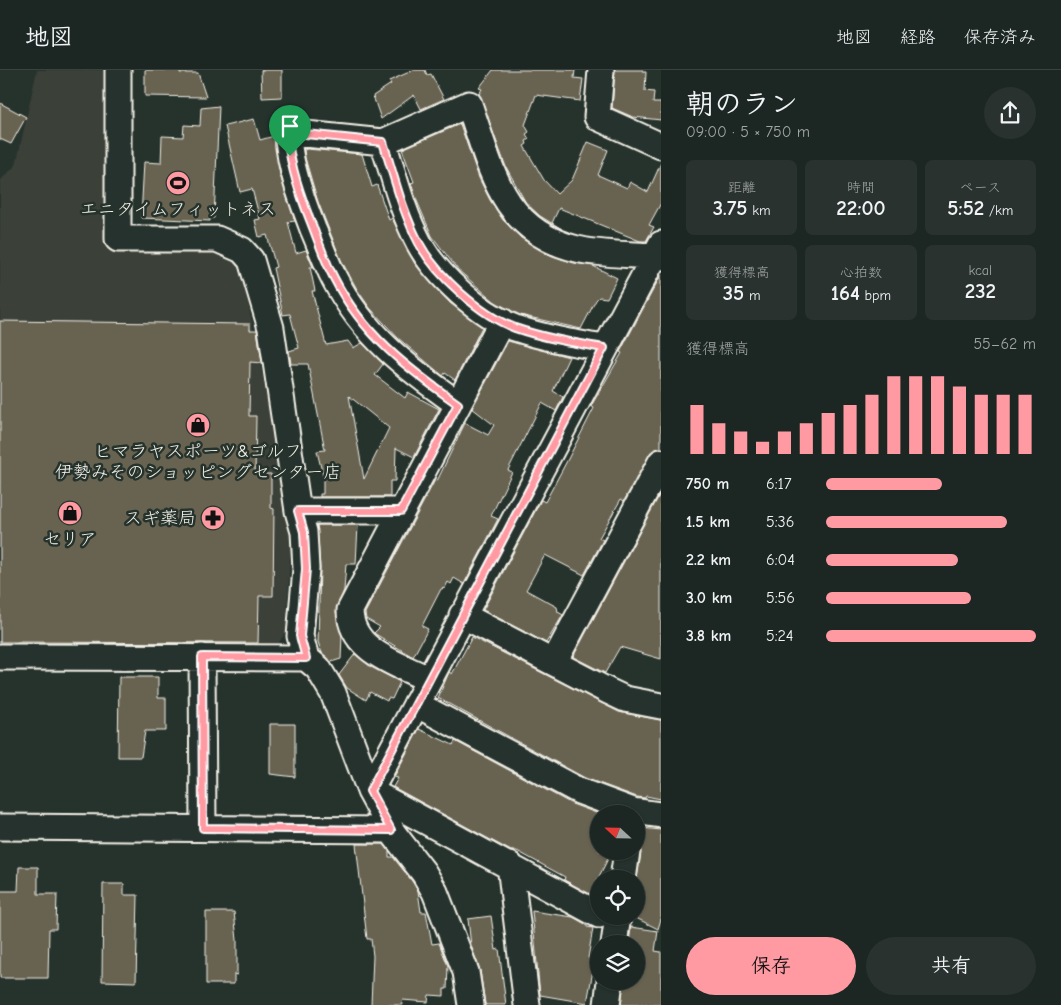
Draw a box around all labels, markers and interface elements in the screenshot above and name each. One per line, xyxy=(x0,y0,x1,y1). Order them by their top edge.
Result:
text: 地図 xyxy=(25,23,73,51)
text: 地図 xyxy=(836,27,872,48)
text: 経路 xyxy=(900,27,936,48)
text: 保存済み xyxy=(964,27,1036,48)
button: share xyxy=(984,87,1036,139)
text: 朝のラン xyxy=(686,88,798,120)
pin xyxy=(269,105,311,156)
icon: arrive xyxy=(276,112,304,140)
text: 09:00 · 5 × 750 m xyxy=(686,123,810,141)
sports icon: エニタイムフィットネス xyxy=(165,170,191,196)
text: 距離 xyxy=(728,179,756,196)
text: 時間 xyxy=(847,179,875,196)
text: ペース xyxy=(960,179,1001,196)
text: 3.75 xyxy=(713,196,748,220)
text: 22:00 xyxy=(836,196,886,220)
text: 5:52 xyxy=(947,196,984,220)
place label: エニタイムフィットネス xyxy=(80,199,276,220)
text: km xyxy=(748,202,771,219)
text: /km xyxy=(984,202,1013,219)
text: kcal xyxy=(969,262,992,279)
text: 獲得標高 xyxy=(714,264,770,281)
text: 心拍数 xyxy=(840,264,882,281)
text: 232 xyxy=(965,279,996,303)
text: 35 xyxy=(723,281,744,305)
text: 164 xyxy=(831,281,860,305)
text: m xyxy=(744,287,761,304)
text: bpm xyxy=(860,287,891,304)
text: 55–62 m xyxy=(973,335,1036,353)
text: 獲得標高 xyxy=(686,340,750,358)
shop icon: ヒマラヤスポーツ&ゴルフ 伊勢みそのショッピングセンター店 xyxy=(185,412,211,438)
place label: ヒマラヤスポーツ&ゴルフ 伊勢みそのショッピングセンター店 xyxy=(55,441,341,483)
text: 750 m xyxy=(686,475,729,493)
text: 6:17 xyxy=(766,475,791,493)
shop icon: セリア xyxy=(57,500,83,526)
pharmacy icon: スギ薬局 xyxy=(200,505,226,531)
place label: スギ薬局 xyxy=(124,508,196,529)
text: 1.5 km xyxy=(686,513,730,531)
text: 5:36 xyxy=(766,513,794,531)
place label: セリア xyxy=(43,529,97,550)
text: 2.2 km xyxy=(686,551,731,569)
text: 6:04 xyxy=(766,551,795,569)
text: 3.0 km xyxy=(686,589,732,607)
text: 5:56 xyxy=(766,589,795,607)
text: 3.8 km xyxy=(686,627,731,645)
text: 5:24 xyxy=(766,627,794,645)
north arrow xyxy=(590,805,645,860)
map controls xyxy=(590,805,645,990)
button: locate xyxy=(590,870,645,925)
button: layers xyxy=(590,935,645,990)
button: 保存 xyxy=(686,937,856,995)
button: 共有 xyxy=(866,937,1036,995)

